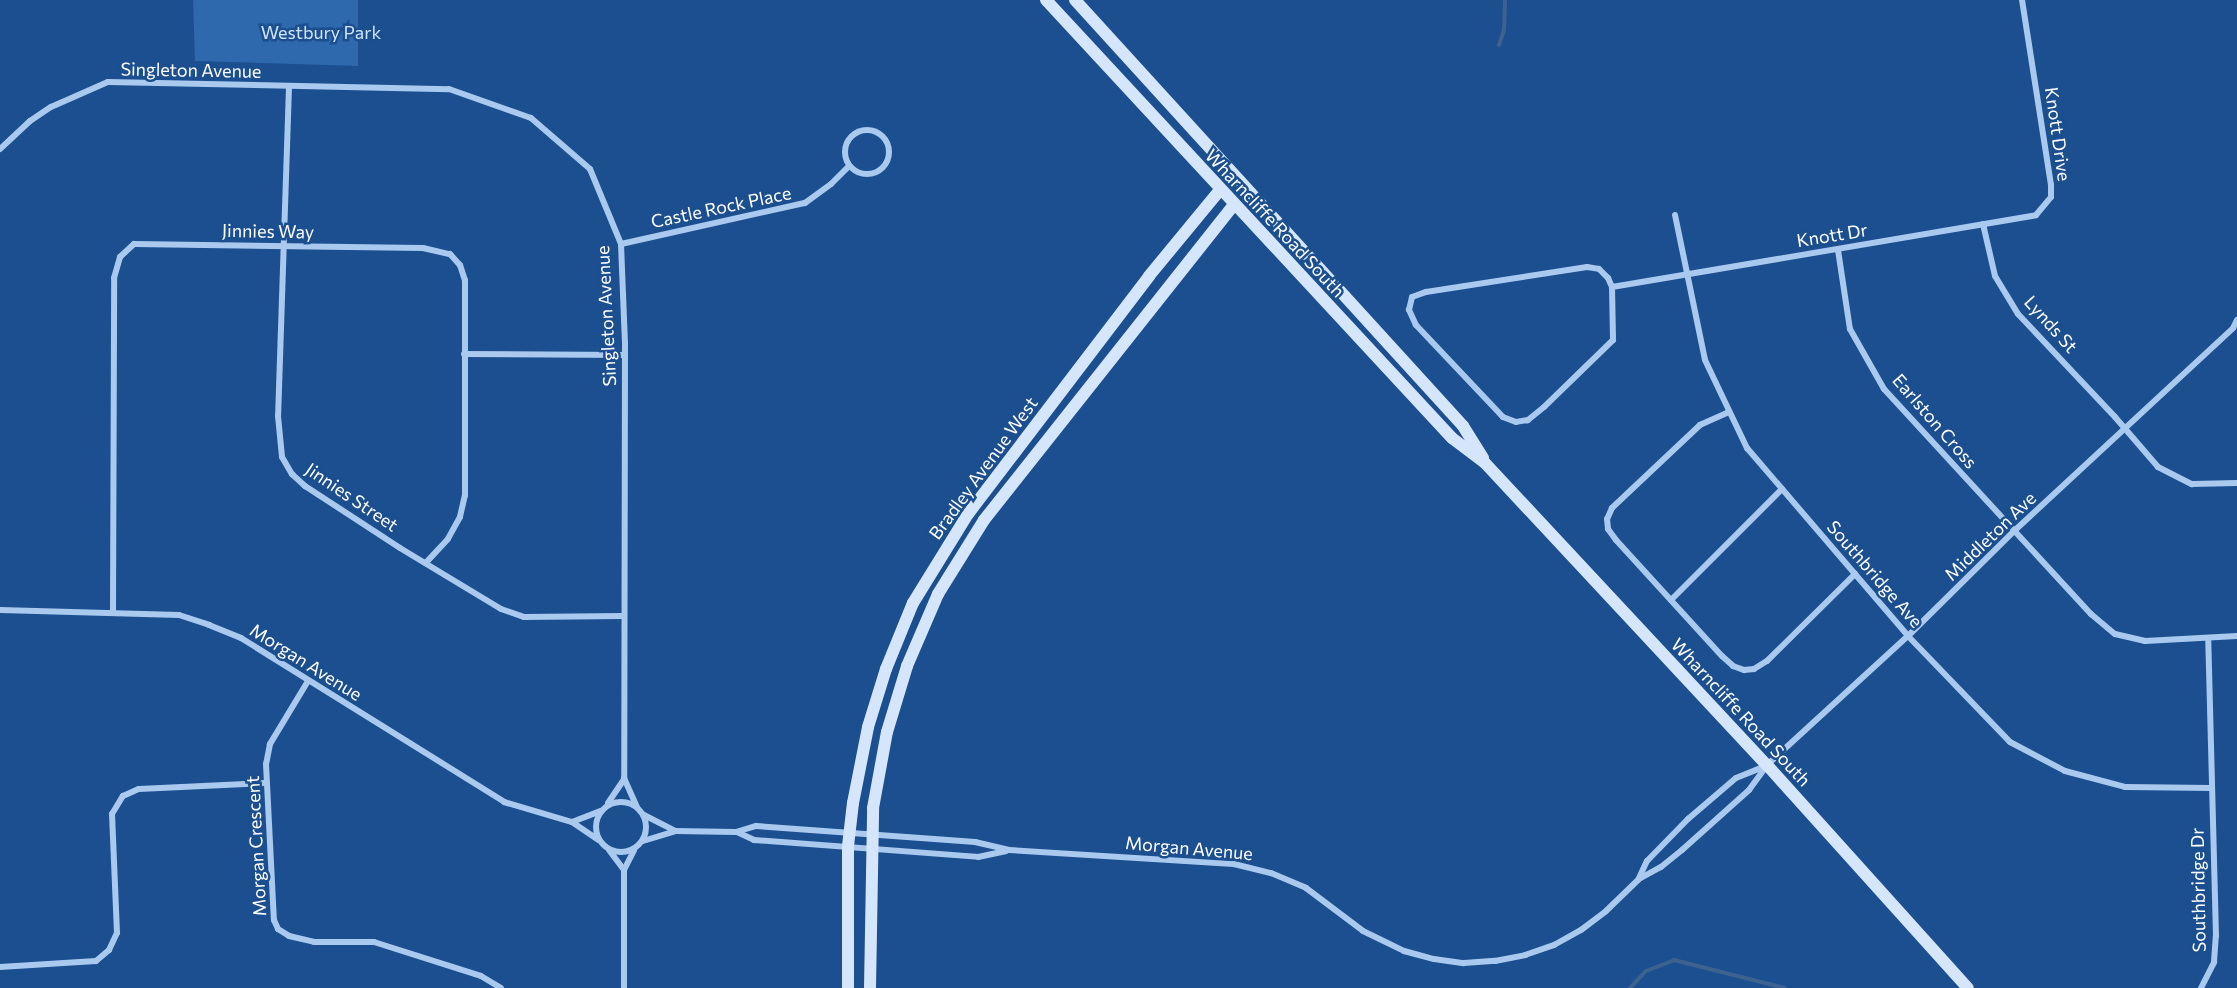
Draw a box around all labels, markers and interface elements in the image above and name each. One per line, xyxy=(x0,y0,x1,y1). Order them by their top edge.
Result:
park label: Westbury Park xyxy=(261,21,381,43)
street label: Singleton Avenue xyxy=(120,58,262,82)
street label: Knott Drive xyxy=(2041,86,2075,182)
street label: Wharncliffe Road South xyxy=(1201,144,1349,302)
street label: Castle Rock Place xyxy=(649,182,793,232)
street label: Jinnies Way xyxy=(222,219,314,243)
street label: Knott Dr xyxy=(1795,219,1869,251)
street label: Singleton Avenue xyxy=(592,245,620,387)
street label: Lynds St xyxy=(2020,291,2082,357)
street label: Earlston Cross xyxy=(1888,369,1982,473)
street label: Bradley Avenue West xyxy=(924,393,1042,543)
street label: Jinnies Street xyxy=(302,458,402,536)
street label: Middleton Ave xyxy=(1940,487,2040,585)
street label: Southbridge Ave xyxy=(1823,516,1927,632)
street label: Morgan Avenue xyxy=(246,619,366,705)
street label: Wharncliffe Road South xyxy=(1667,633,1815,791)
street label: Morgan Crescent xyxy=(242,775,270,917)
street label: Southbridge Dr xyxy=(2186,827,2210,953)
street label: Morgan Avenue xyxy=(1124,832,1254,864)

